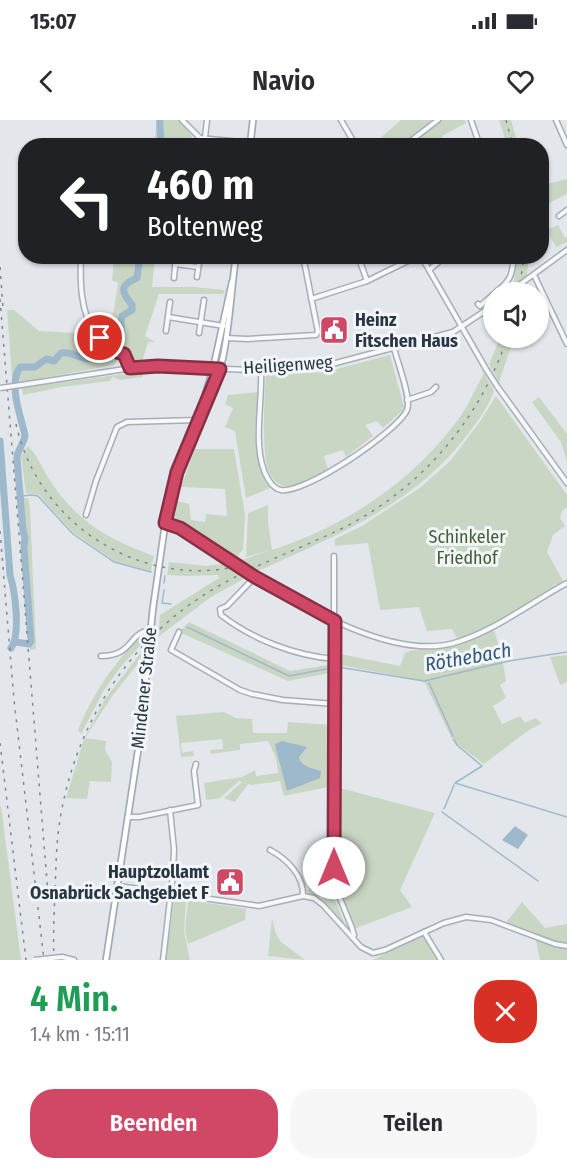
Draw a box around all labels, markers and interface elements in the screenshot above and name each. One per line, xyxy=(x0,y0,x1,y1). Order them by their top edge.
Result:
text: 15:07 xyxy=(30,8,76,35)
icon: back xyxy=(30,65,63,98)
text: Navio xyxy=(252,65,315,97)
icon: heart xyxy=(504,65,537,98)
text: 460 m xyxy=(147,160,254,210)
icon: left xyxy=(48,162,126,240)
text: Boltenweg xyxy=(147,211,263,243)
map controls xyxy=(483,282,549,348)
button: sound xyxy=(483,282,549,348)
place label: Heinz Fitschen Haus xyxy=(355,309,458,352)
pin xyxy=(74,312,125,363)
public building icon: Heinz Fitschen Haus xyxy=(318,314,350,346)
icon: arrive xyxy=(83,321,116,354)
street label: Heiligenweg xyxy=(243,351,334,379)
park label: Schinkeler Friedhof xyxy=(428,526,506,569)
street label: Mindener Straße xyxy=(127,626,161,750)
water label: Röthebach xyxy=(423,638,513,676)
position arrow xyxy=(302,836,366,900)
place label: Hauptzollamt Osnabrück Sachgebiet F xyxy=(30,861,210,904)
public building icon: Hauptzollamt Osnabrück Sachgebiet F xyxy=(214,866,246,898)
text: 4 Min. xyxy=(30,977,118,1021)
button: close xyxy=(474,980,537,1043)
text: 1.4 km · 15:11 xyxy=(30,1022,130,1046)
button: Beenden xyxy=(30,1089,278,1158)
button: Teilen xyxy=(290,1089,537,1158)

